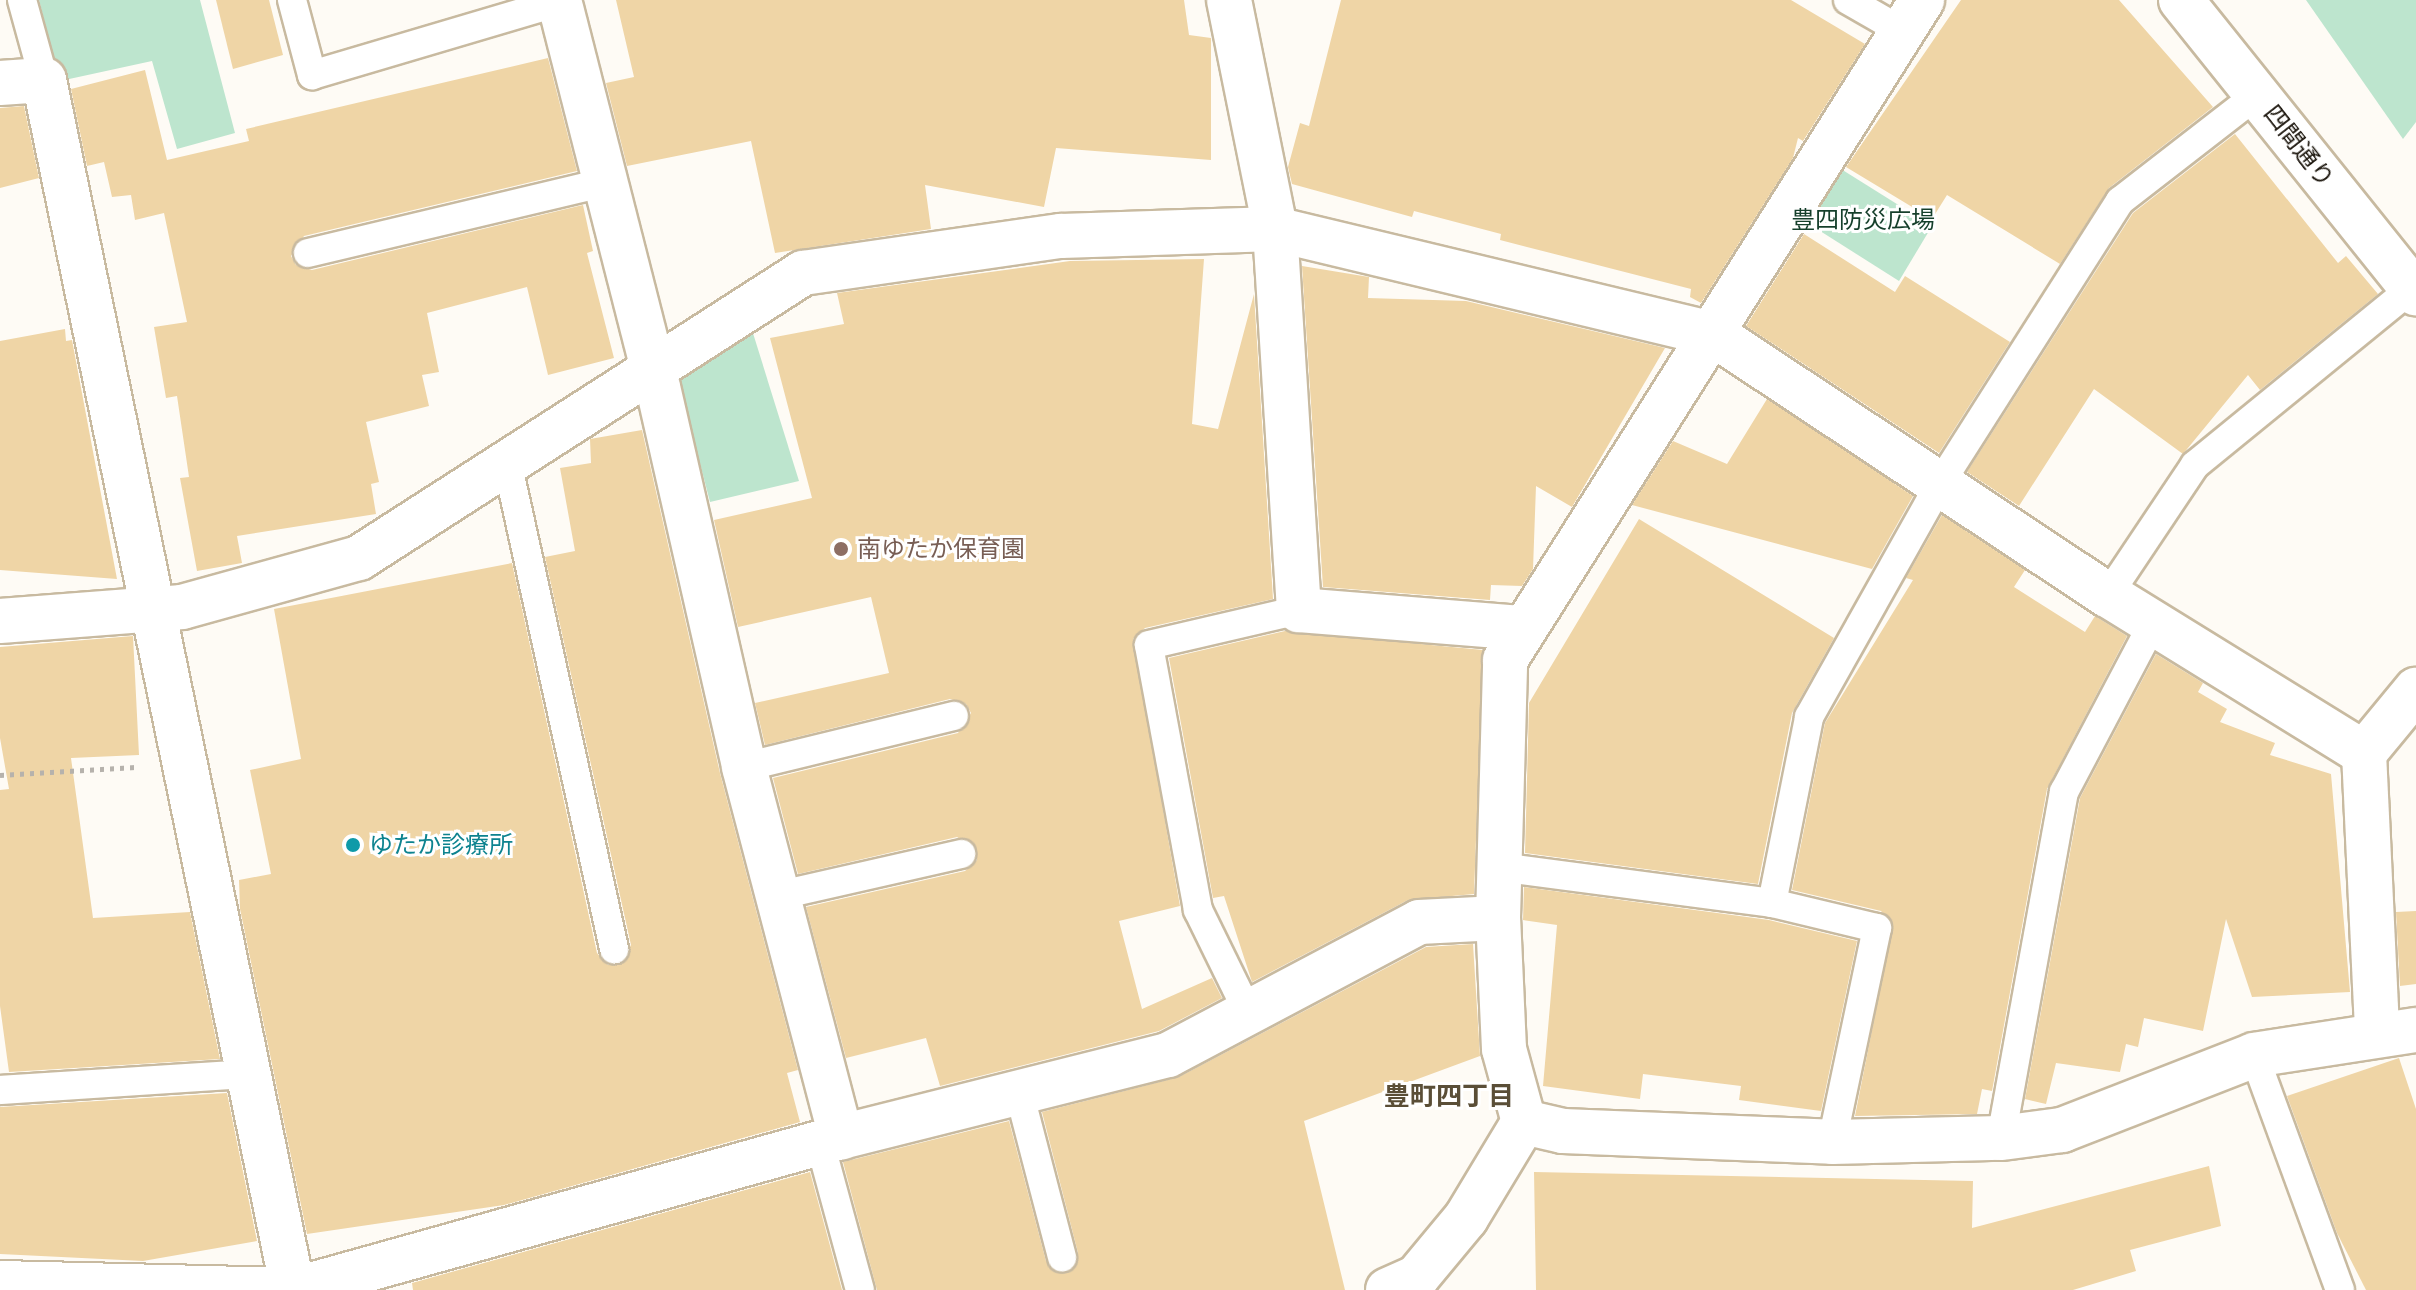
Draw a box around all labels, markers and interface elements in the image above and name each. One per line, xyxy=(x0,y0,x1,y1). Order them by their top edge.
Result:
street label: 四間通り xyxy=(2258,99,2340,193)
park label: 豊四防災広場 xyxy=(1791,206,1935,234)
place label: 南ゆたか保育園 xyxy=(857,535,1025,563)
marker: 南ゆたか保育園 xyxy=(832,540,850,558)
place label: ゆたか診療所 xyxy=(369,831,513,859)
marker: ゆたか診療所 xyxy=(344,836,362,854)
district label: 豊町四丁目 xyxy=(1384,1080,1514,1112)

